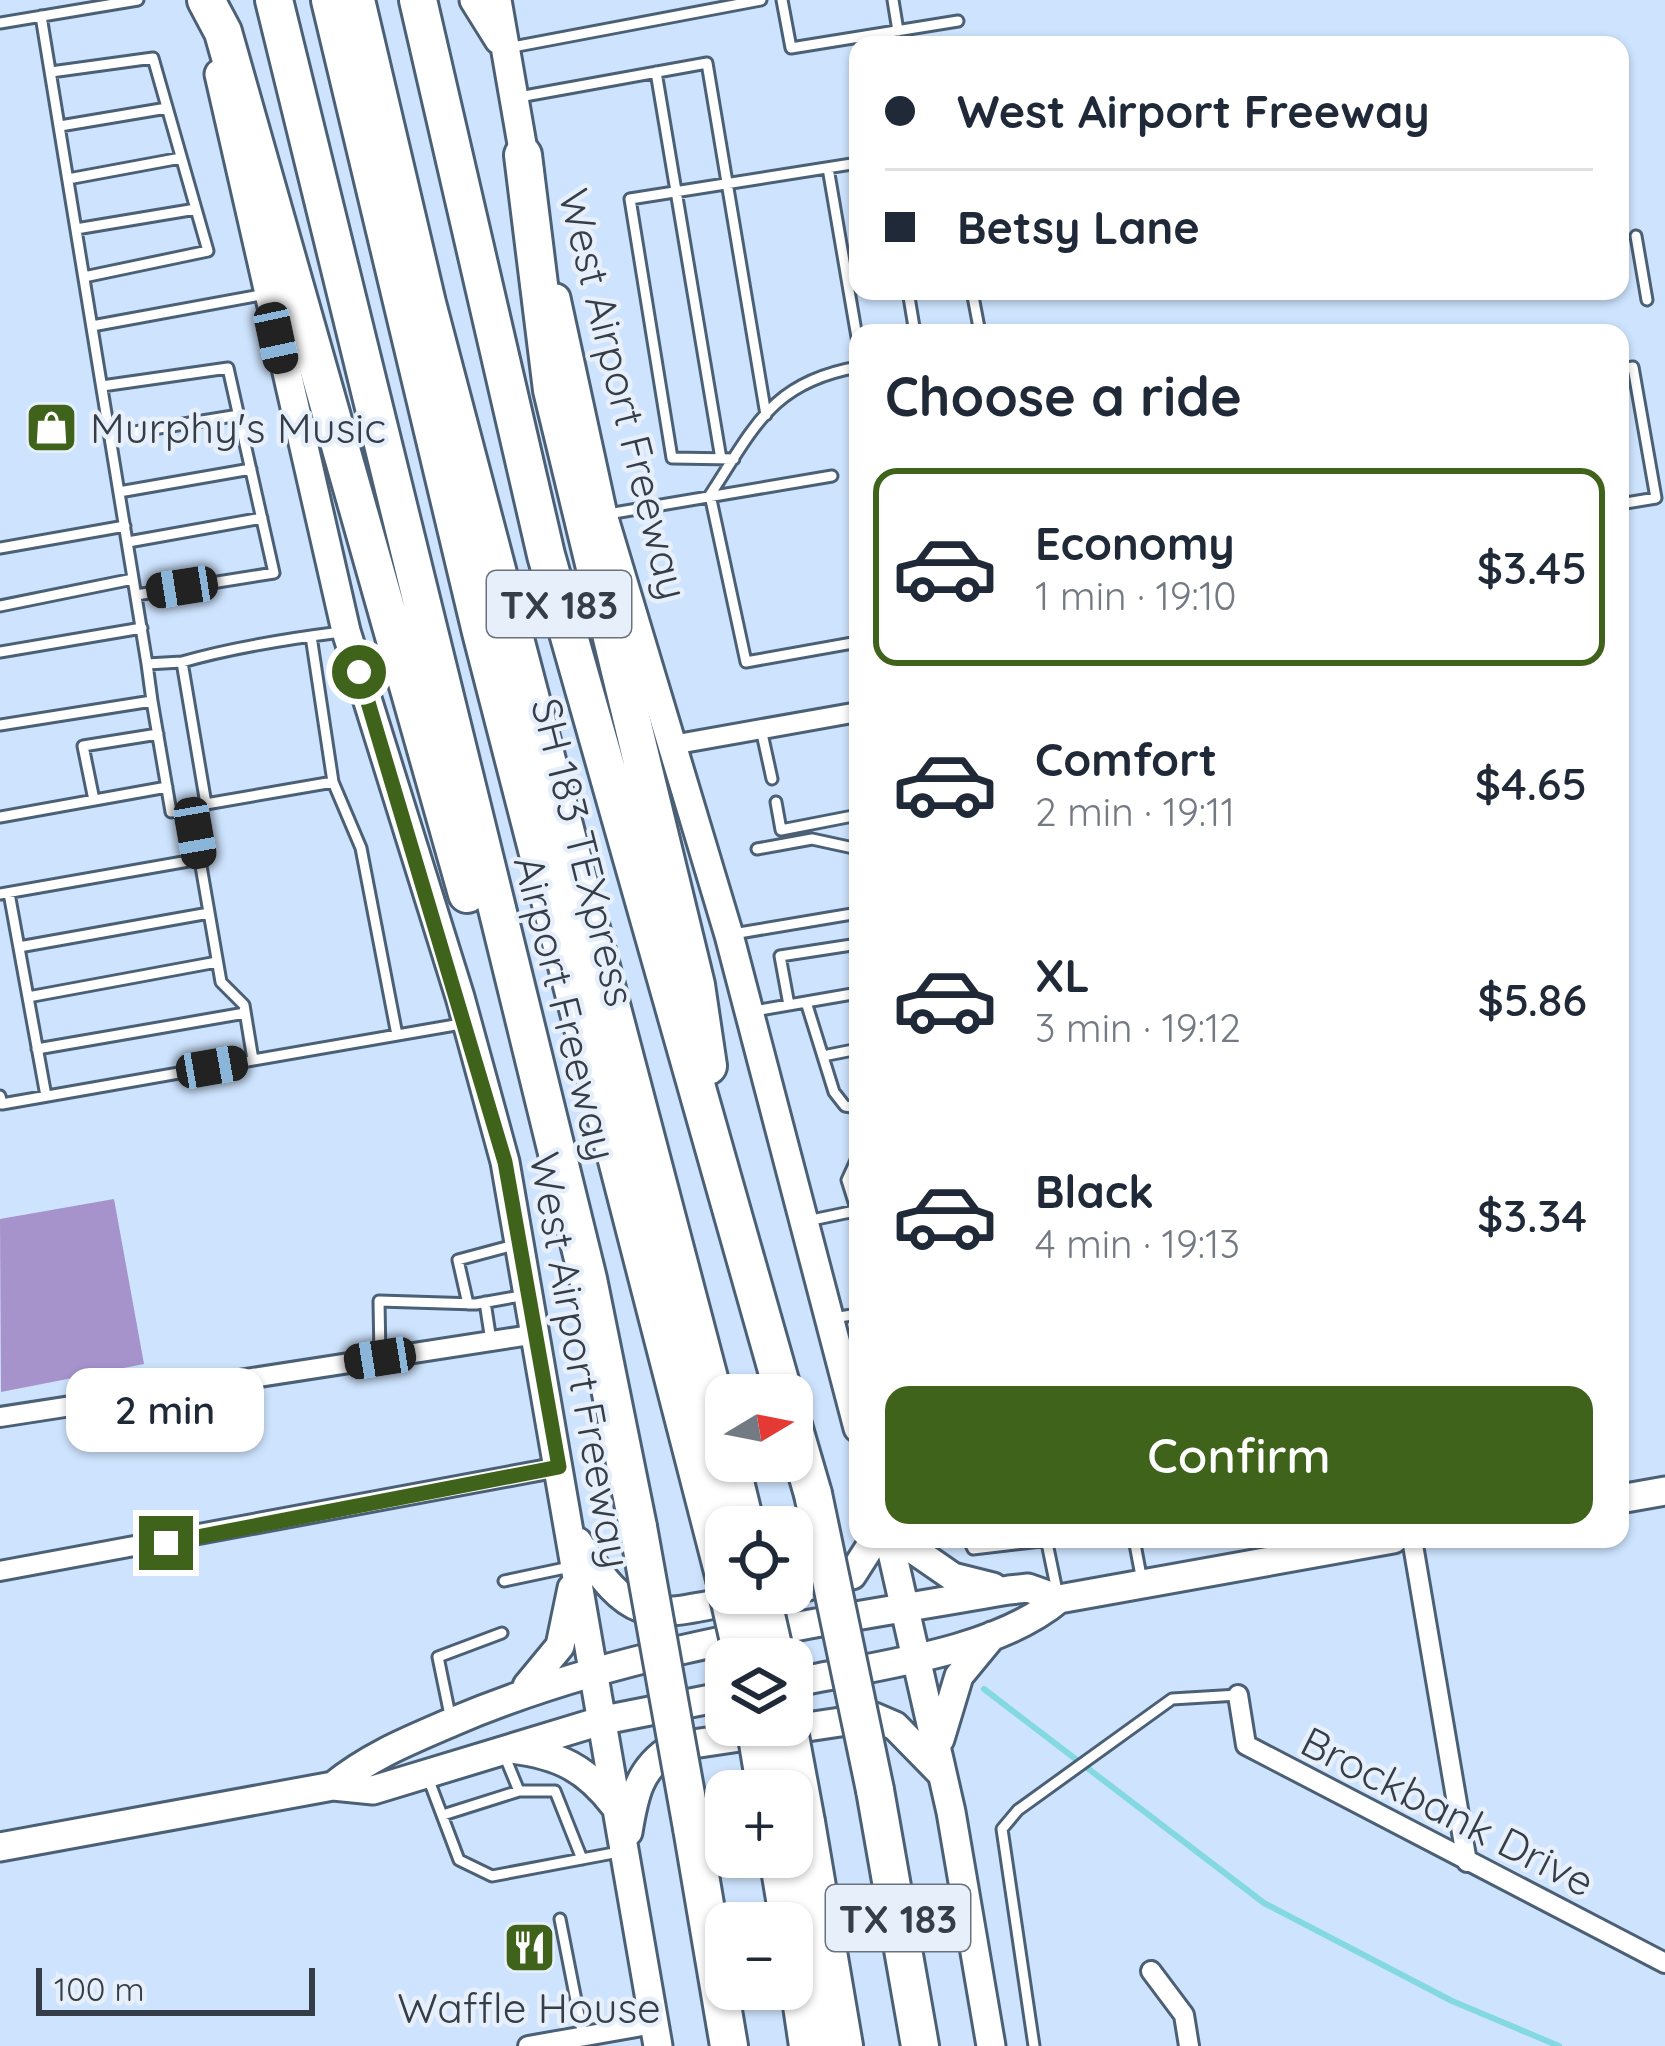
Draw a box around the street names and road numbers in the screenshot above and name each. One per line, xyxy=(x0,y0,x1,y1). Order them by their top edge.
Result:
street label: West Airport Freeway xyxy=(547,183,701,605)
road number: TX 183 xyxy=(487,571,631,637)
street label: SH 183 TEXpress xyxy=(520,693,648,1011)
street label: Airport Freeway xyxy=(503,850,629,1166)
street label: West Airport Freeway xyxy=(518,1148,644,1572)
street label: Brockbank Drive xyxy=(1292,1714,1604,1908)
road number: TX 183 xyxy=(826,1885,970,1951)

